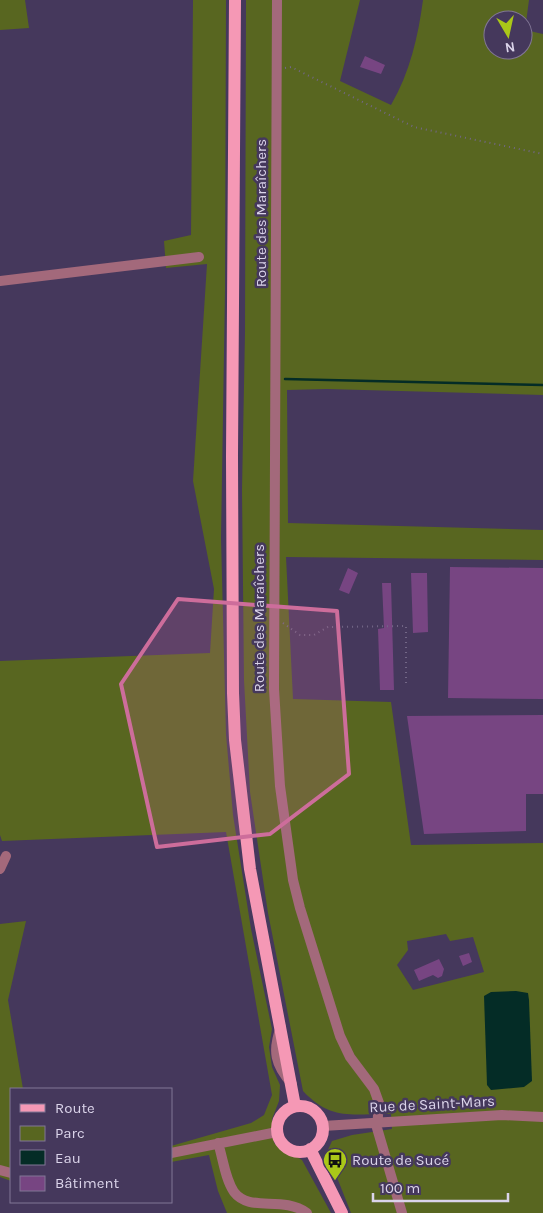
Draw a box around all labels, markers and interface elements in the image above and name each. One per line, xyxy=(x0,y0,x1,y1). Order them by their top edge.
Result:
north arrow xyxy=(483,10,533,60)
text: N xyxy=(504,38,516,57)
street label: Route des Maraîchers xyxy=(252,139,270,287)
street label: Route des Maraîchers xyxy=(250,544,268,692)
legend xyxy=(10,1088,172,1203)
street label: Rue de Saint-Mars xyxy=(369,1092,495,1116)
text: Route xyxy=(55,1099,95,1117)
text: Parc xyxy=(55,1124,85,1142)
bus stop icon: Route de Sucé xyxy=(322,1147,348,1181)
text: Eau xyxy=(55,1149,81,1167)
place label: Route de Sucé xyxy=(352,1151,449,1169)
scale bar xyxy=(373,1170,508,1202)
text: Bâtiment xyxy=(55,1174,119,1192)
text: 100 m xyxy=(380,1179,420,1197)

